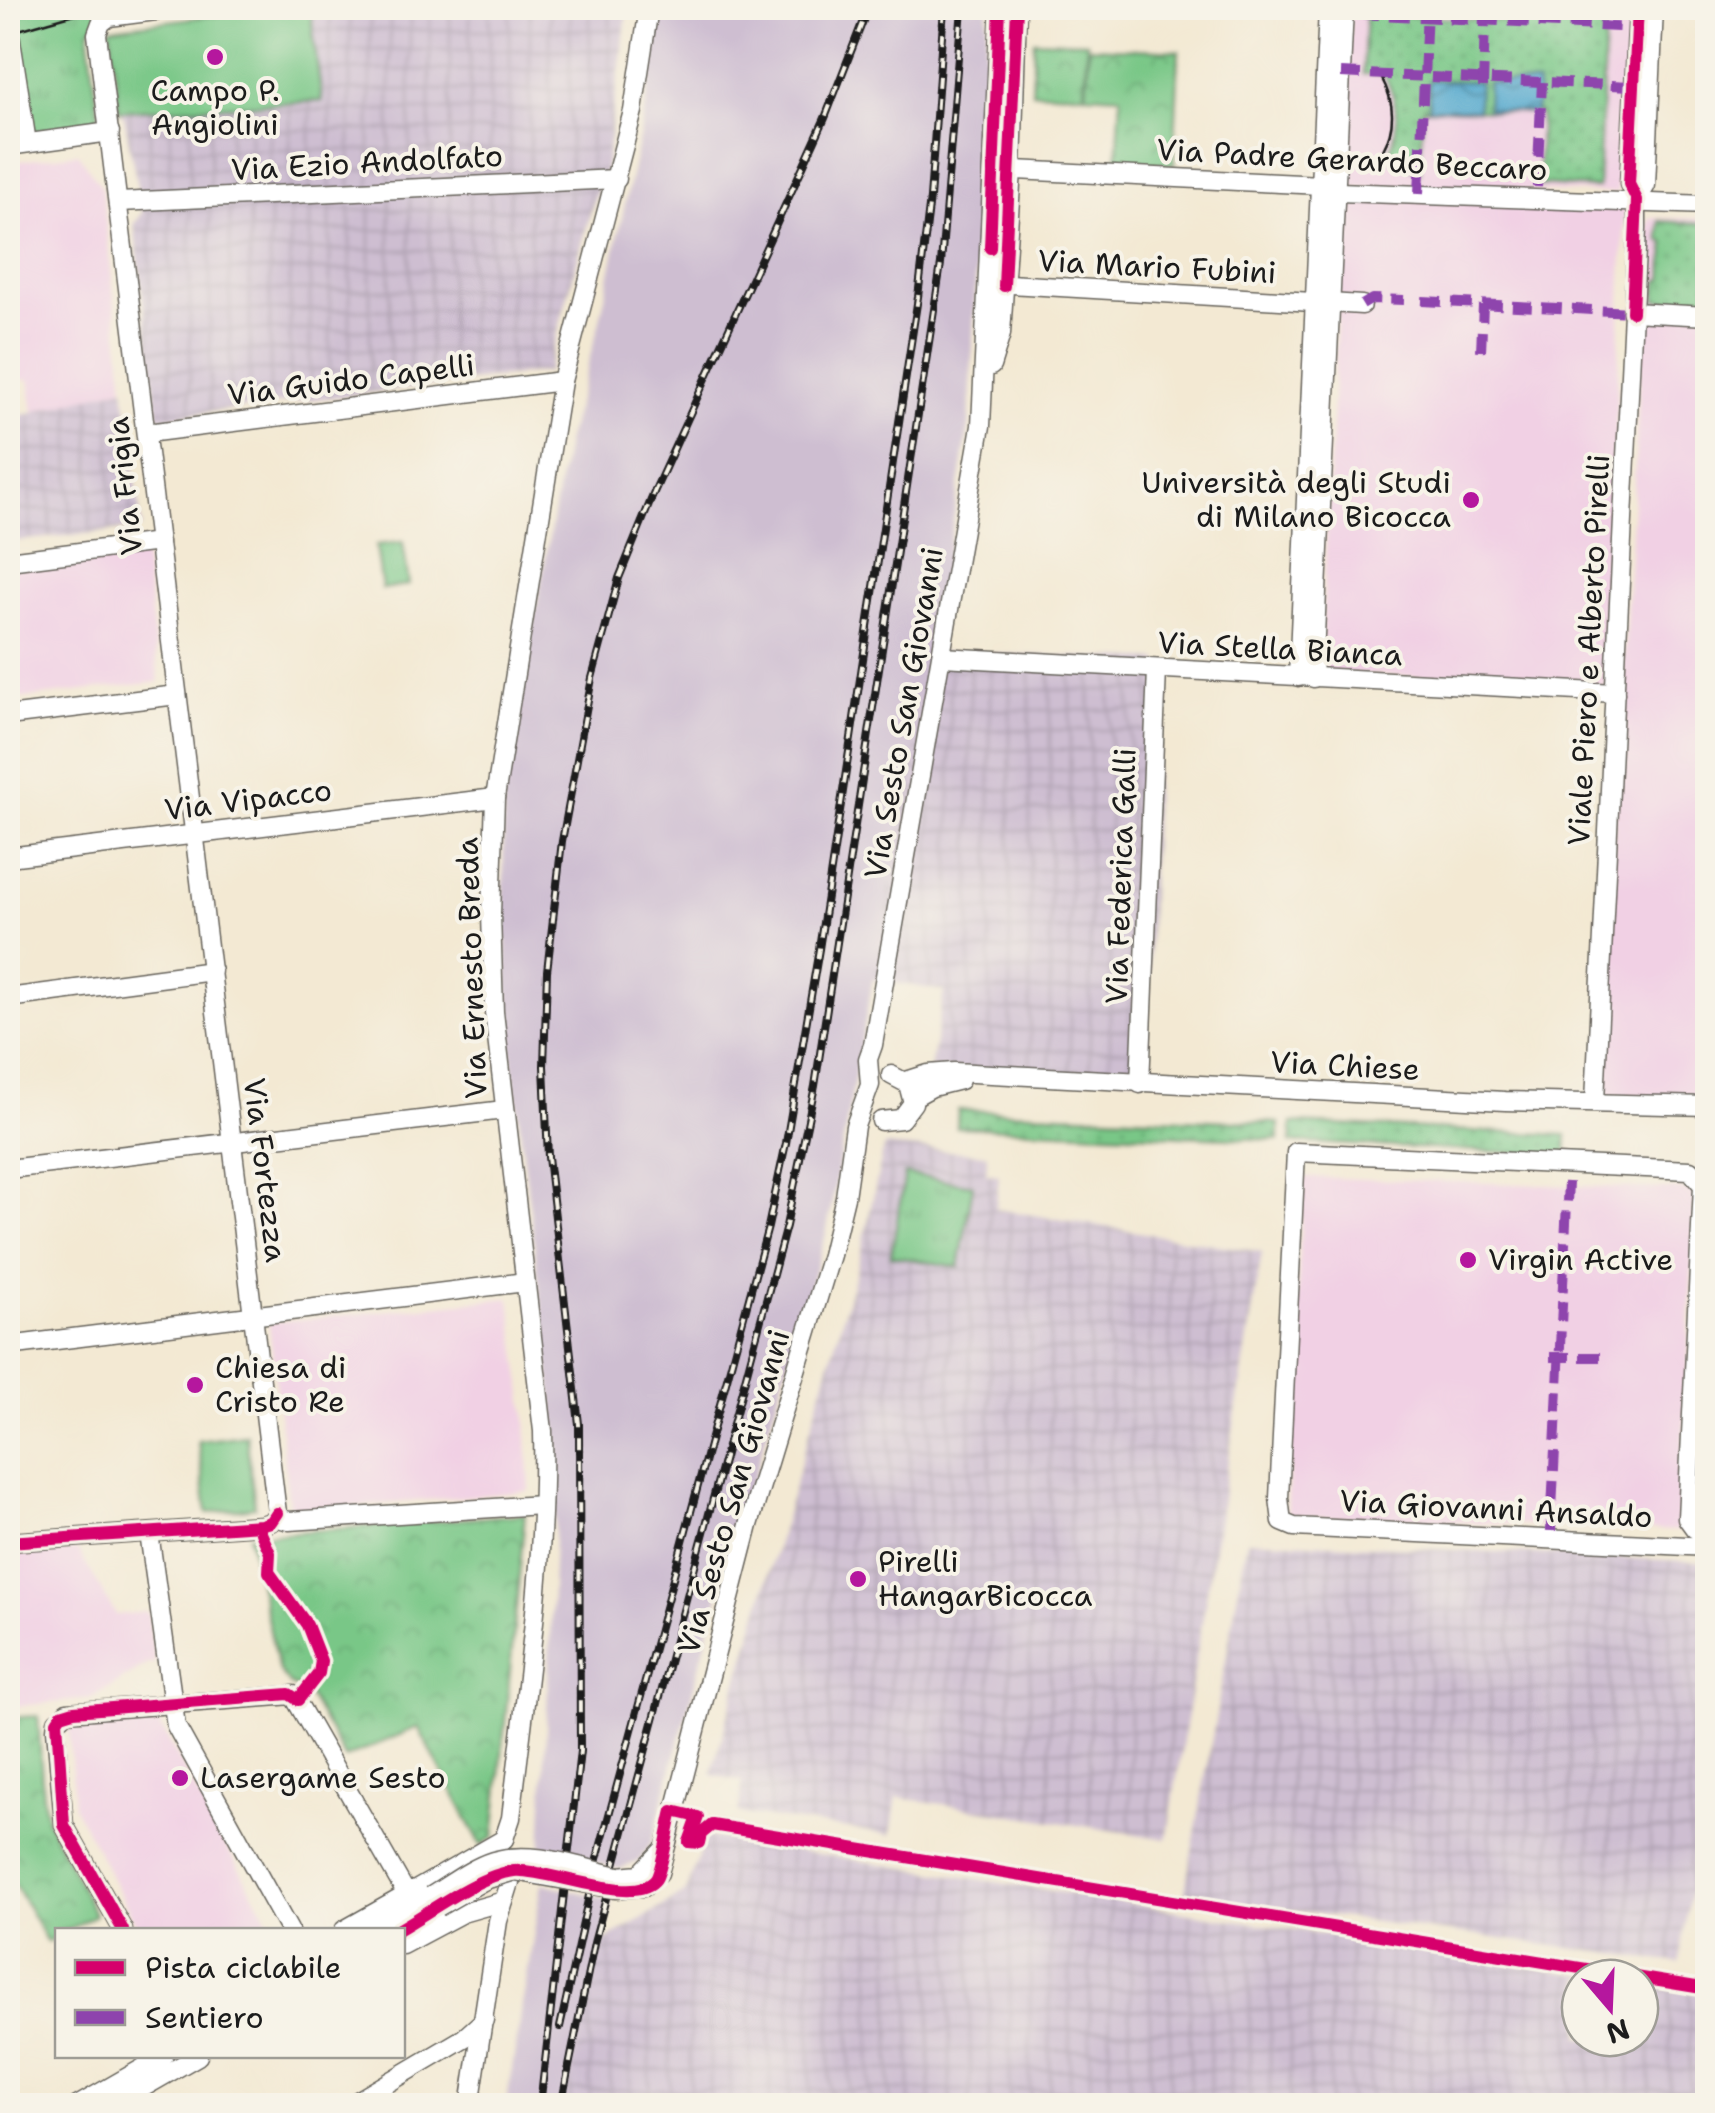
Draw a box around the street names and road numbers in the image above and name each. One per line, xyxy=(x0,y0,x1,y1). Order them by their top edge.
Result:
street label: Via Padre Gerardo Beccaro xyxy=(1155,129,1549,190)
street label: Via Ezio Andolfato xyxy=(230,135,504,190)
street label: Via Mario Fubini xyxy=(1037,240,1277,293)
street label: Via Guido Capelli xyxy=(225,344,477,415)
street label: Via Frigia xyxy=(97,415,152,557)
street label: Viale Piero e Alberto Pirelli xyxy=(1558,453,1619,847)
street label: Via Sesto San Giovanni xyxy=(854,544,953,882)
street label: Via Stella Bianca xyxy=(1156,622,1404,675)
street label: Via Federica Galli xyxy=(1096,747,1145,1005)
street label: Via Vipacco xyxy=(162,769,334,830)
street label: Via Ernesto Breda xyxy=(446,836,497,1100)
street label: Via Chiese xyxy=(1269,1041,1421,1090)
street label: Via Fortezza xyxy=(234,1075,297,1265)
street label: Via Sesto San Giovanni xyxy=(668,1325,800,1659)
street label: Via Giovanni Ansaldo xyxy=(1339,1480,1653,1537)

